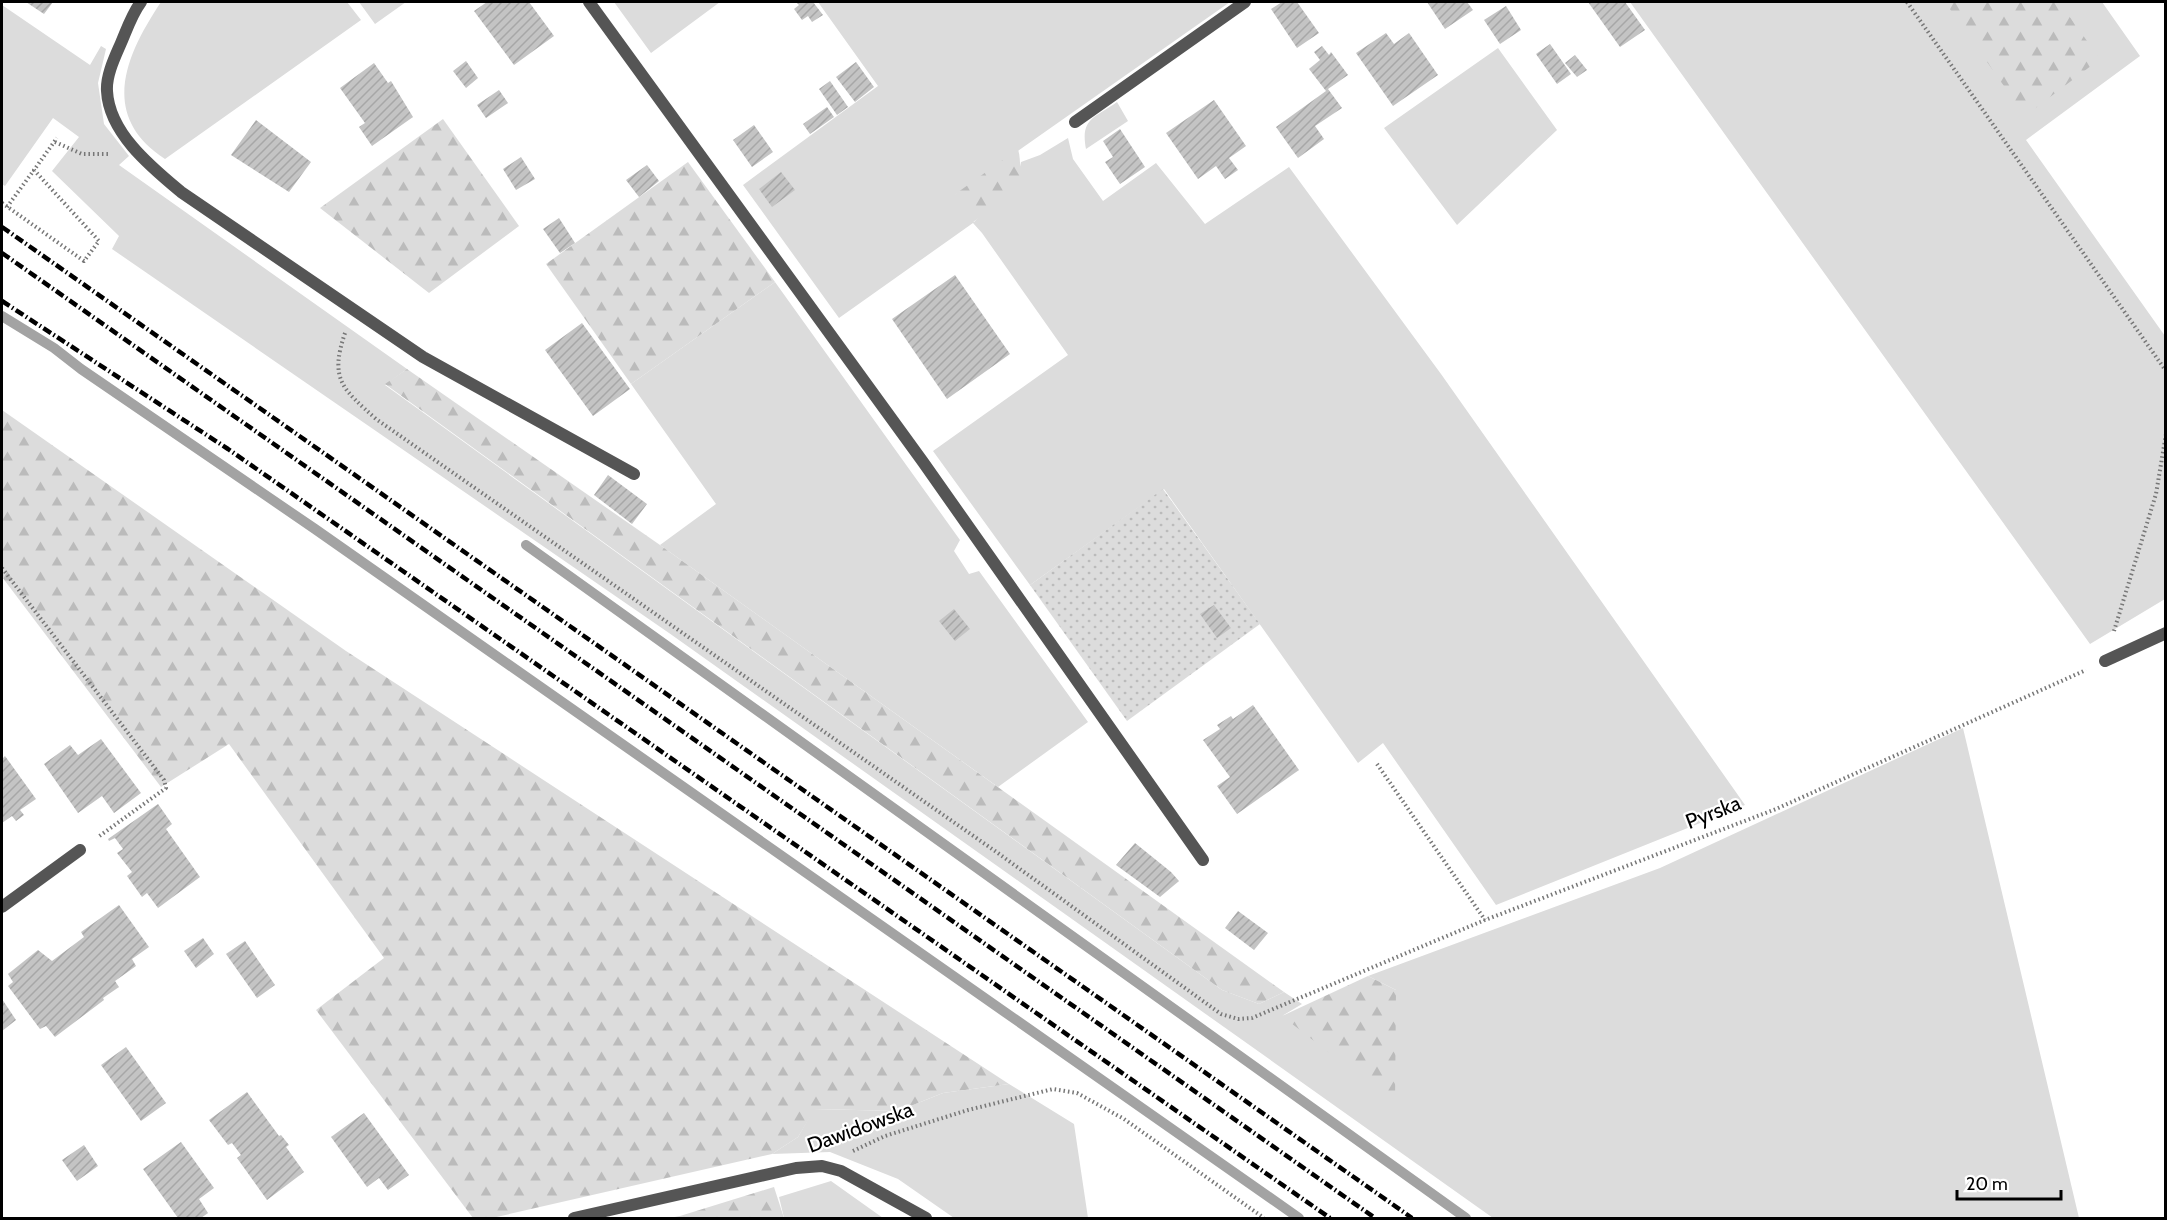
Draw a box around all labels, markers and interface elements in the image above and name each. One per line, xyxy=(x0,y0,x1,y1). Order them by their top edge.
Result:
street label: Pyrska xyxy=(1682,790,1744,834)
street label: Dawidowska xyxy=(804,1096,916,1158)
scale bar xyxy=(1957,1163,2060,1201)
text: 20 m xyxy=(1966,1173,2008,1195)

